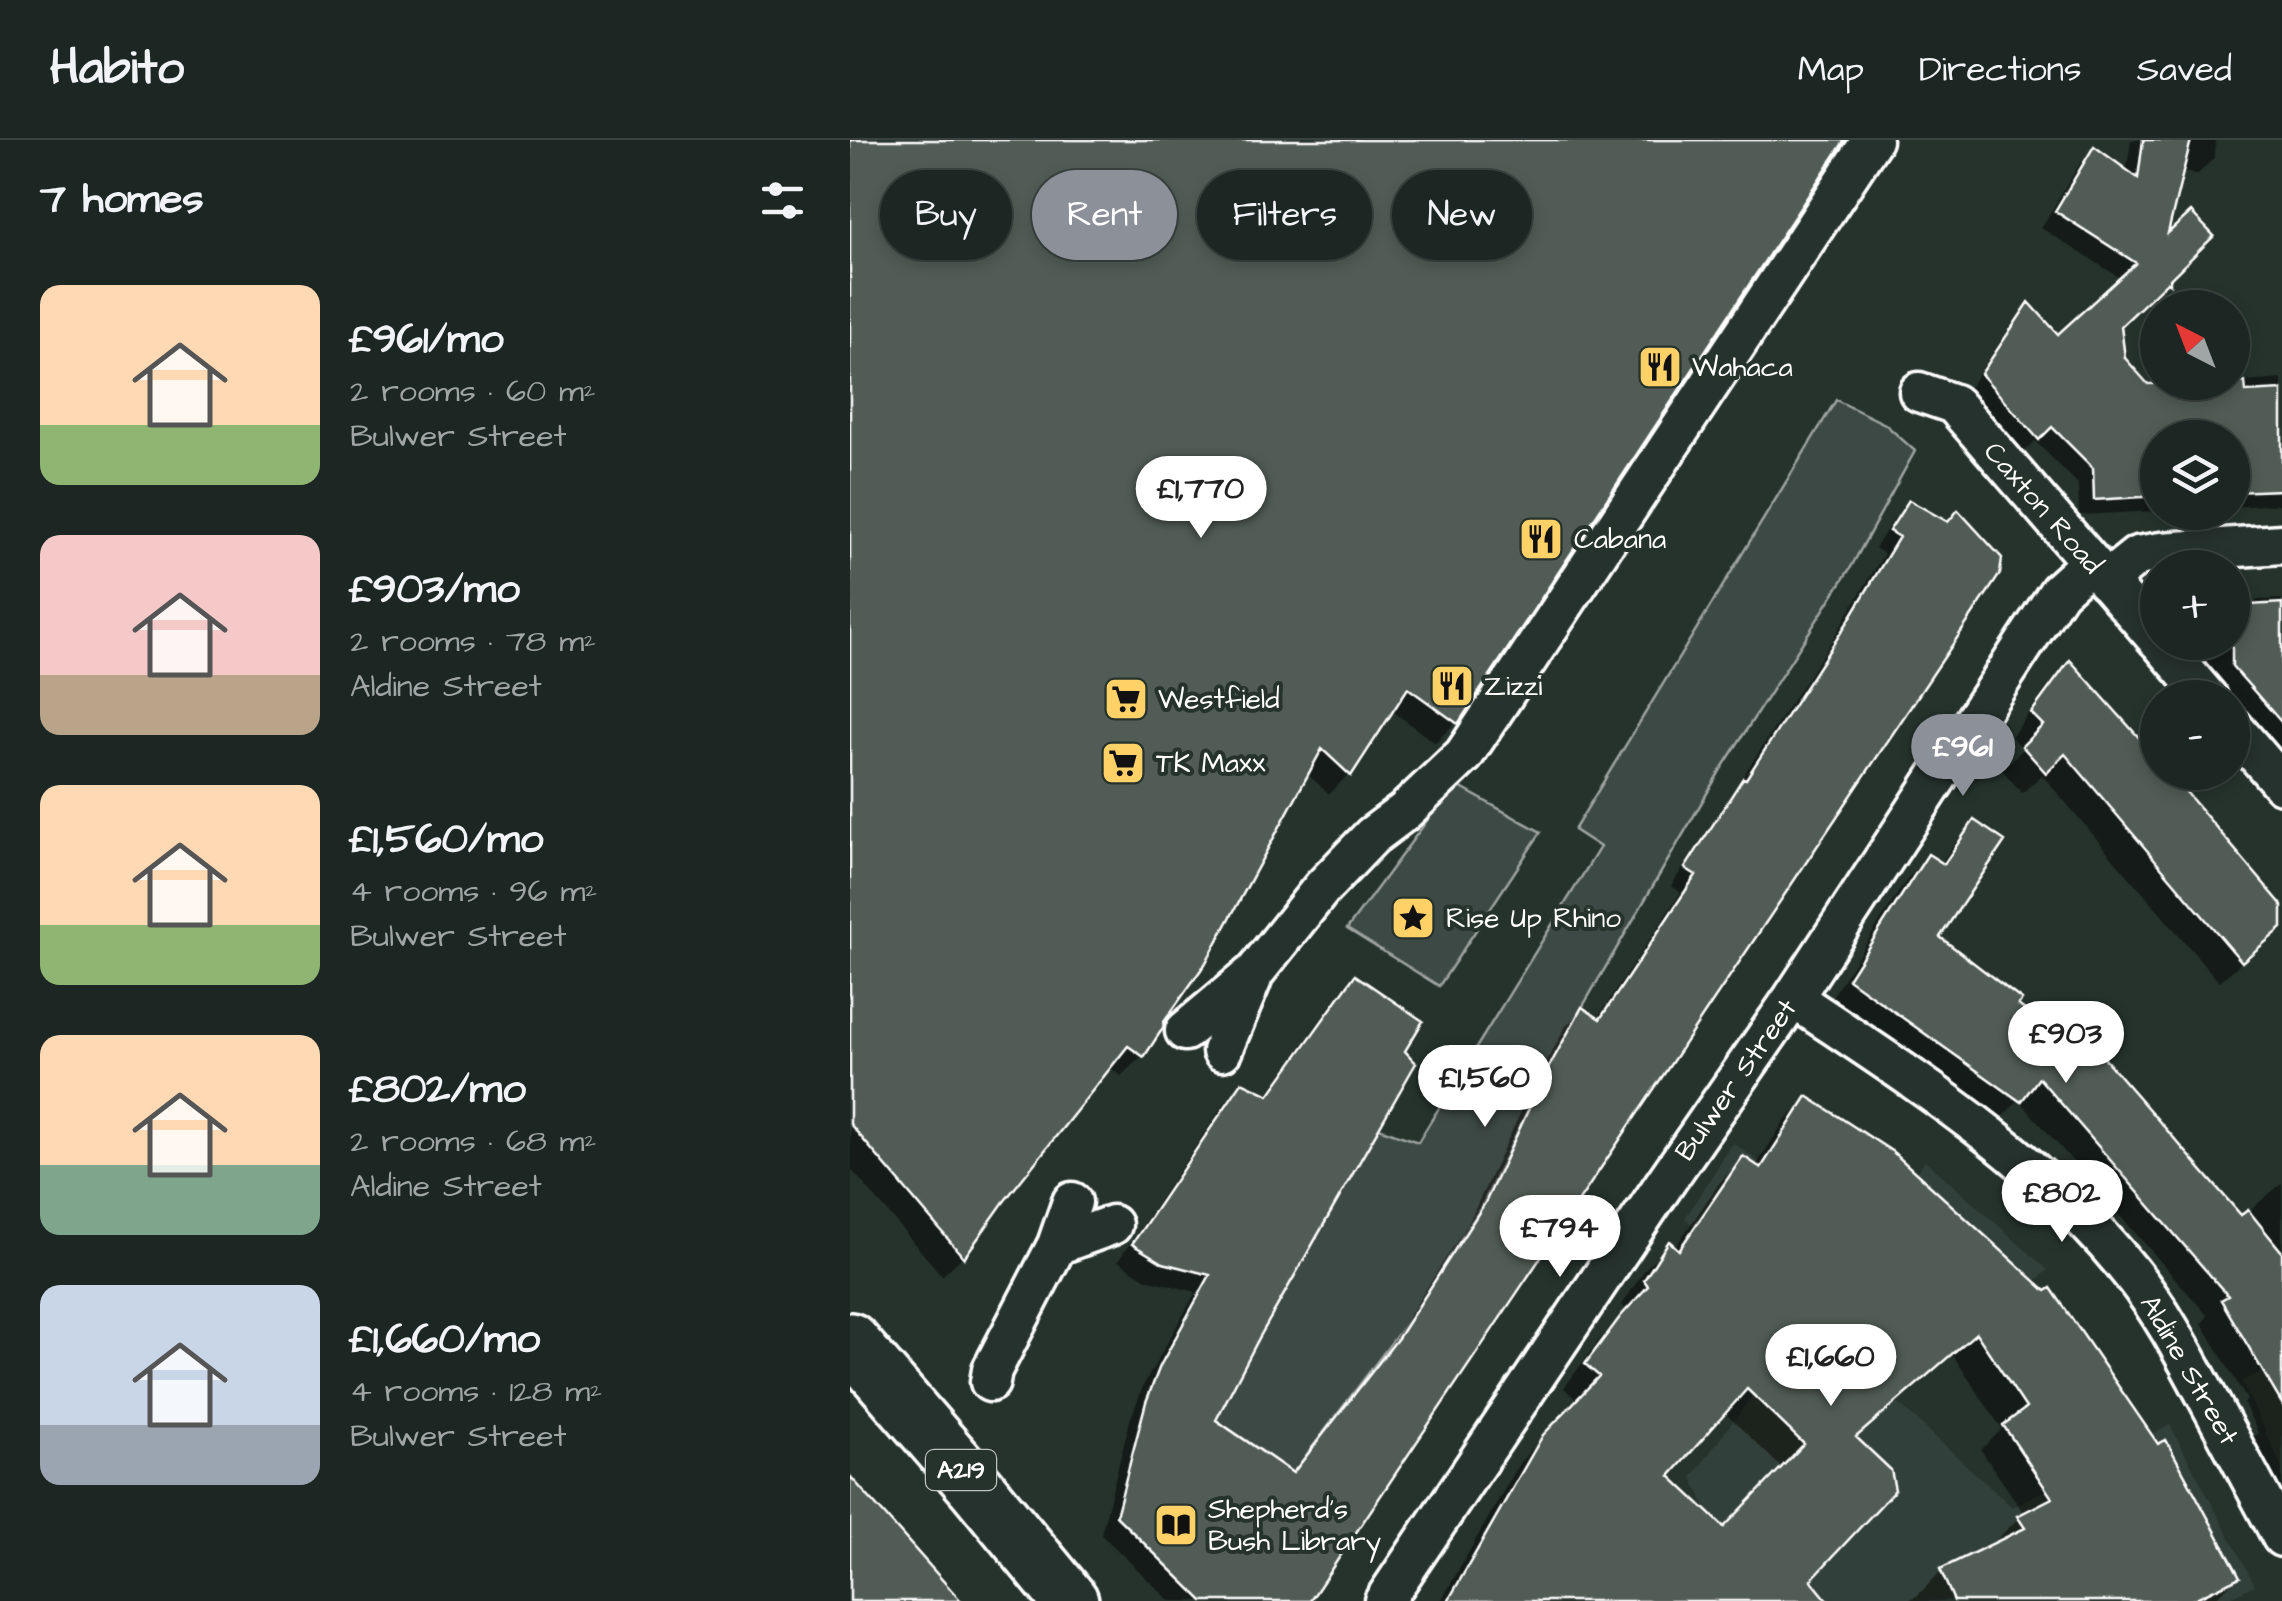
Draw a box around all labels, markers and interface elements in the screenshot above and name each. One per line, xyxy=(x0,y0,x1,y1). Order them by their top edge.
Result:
text: Habito xyxy=(50,36,184,102)
text: Map xyxy=(1798,45,1864,94)
text: Directions xyxy=(1919,45,2082,94)
text: Saved xyxy=(2137,45,2232,94)
chip: Buy xyxy=(880,170,1012,260)
chip: Rent xyxy=(1032,170,1177,260)
chip: Filters xyxy=(1197,170,1372,260)
chip: New xyxy=(1392,170,1532,260)
text: 7 homes xyxy=(40,171,204,229)
icon: filters xyxy=(755,173,810,228)
north arrow xyxy=(2140,290,2250,400)
map controls xyxy=(2140,290,2250,790)
text: £961/mo xyxy=(350,311,504,369)
icon: home xyxy=(120,325,240,445)
restaurant icon: Wahaca xyxy=(1637,344,1683,390)
place label: Wahaca xyxy=(1692,348,1793,387)
text: 2 rooms · 60 m² xyxy=(350,369,596,414)
text: Bulwer Street xyxy=(350,414,566,459)
button: layers xyxy=(2140,420,2250,530)
street label: Caxton Road xyxy=(1975,433,2111,583)
pin: £1,770 xyxy=(1120,456,1282,541)
text: £1,770 xyxy=(1158,466,1244,511)
restaurant icon: Cabana xyxy=(1518,516,1564,562)
place label: Cabana xyxy=(1574,520,1666,559)
button: + xyxy=(2140,550,2250,660)
text: £903/mo xyxy=(350,561,520,619)
icon: home xyxy=(120,575,240,695)
text: 2 rooms · 78 m² xyxy=(350,619,596,664)
restaurant icon: Zizzi xyxy=(1429,663,1475,709)
text: Aldine Street xyxy=(350,664,542,709)
place label: Zizzi xyxy=(1484,667,1542,706)
supermarket icon: Westfield xyxy=(1103,676,1149,722)
place label: Westfield xyxy=(1158,680,1280,719)
button: − xyxy=(2140,680,2250,790)
pin: £961 xyxy=(1904,714,2022,799)
text: £961 xyxy=(1933,724,1993,769)
supermarket icon: TK Maxx xyxy=(1100,740,1146,786)
place label: TK Maxx xyxy=(1156,744,1266,783)
text: £1,560/mo xyxy=(350,811,543,869)
icon: home xyxy=(120,825,240,945)
text: 4 rooms · 96 m² xyxy=(350,869,597,914)
place icon: Rise Up Rhino xyxy=(1390,895,1436,941)
place label: Rise Up Rhino xyxy=(1446,899,1621,938)
text: Bulwer Street xyxy=(350,914,566,959)
street label: Bulwer Street xyxy=(1666,991,1807,1169)
pin: £903 xyxy=(2007,1001,2125,1086)
text: £903 xyxy=(2030,1011,2102,1056)
pin: £1,560 xyxy=(1404,1045,1566,1130)
text: £1,560 xyxy=(1440,1055,1530,1100)
text: £802/mo xyxy=(350,1061,526,1119)
icon: home xyxy=(120,1075,240,1195)
text: 2 rooms · 68 m² xyxy=(350,1119,596,1164)
pin: £802 xyxy=(2003,1160,2121,1245)
text: Aldine Street xyxy=(350,1164,542,1209)
text: £802 xyxy=(2024,1170,2100,1215)
pin: £794 xyxy=(1501,1195,1619,1280)
text: £794 xyxy=(1522,1205,1598,1250)
street label: Aldine Street xyxy=(2130,1288,2248,1453)
text: £1,660/mo xyxy=(350,1311,540,1369)
pin: £1,660 xyxy=(1750,1324,1912,1409)
icon: home xyxy=(120,1325,240,1445)
text: £1,660 xyxy=(1787,1334,1875,1379)
text: 4 rooms · 128 m² xyxy=(350,1369,602,1414)
text: Bulwer Street xyxy=(350,1414,566,1459)
road number: A219 xyxy=(926,1450,996,1490)
place label: Shepherd's Bush Library xyxy=(1208,1490,1381,1563)
library icon: Shepherd's Bush Library xyxy=(1153,1502,1199,1548)

